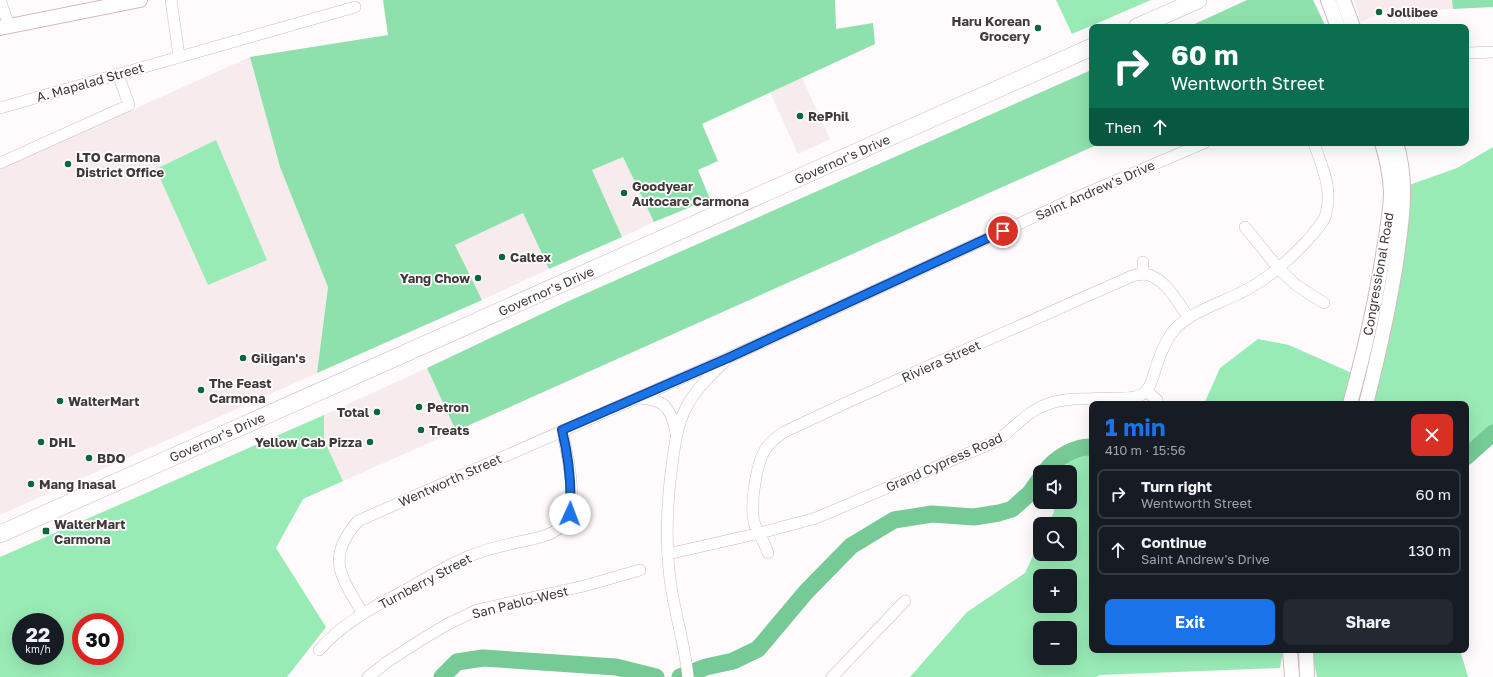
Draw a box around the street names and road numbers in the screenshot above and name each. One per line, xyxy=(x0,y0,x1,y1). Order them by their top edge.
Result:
street label: A. Mapalad Street xyxy=(34,59,146,105)
street label: Governor's Drive xyxy=(792,131,892,187)
street label: Saint Andrew's Drive xyxy=(1033,157,1157,223)
street label: Congressional Road xyxy=(1359,211,1397,337)
street label: Governor's Drive xyxy=(496,263,596,319)
street label: Riviera Street xyxy=(899,336,983,386)
street label: Governor's Drive xyxy=(167,409,267,465)
street label: Grand Cypress Road xyxy=(883,429,1005,495)
street label: Wentworth Street xyxy=(396,450,504,510)
street label: Turnberry Street xyxy=(376,550,474,612)
street label: San Pablo-West xyxy=(470,582,570,622)

